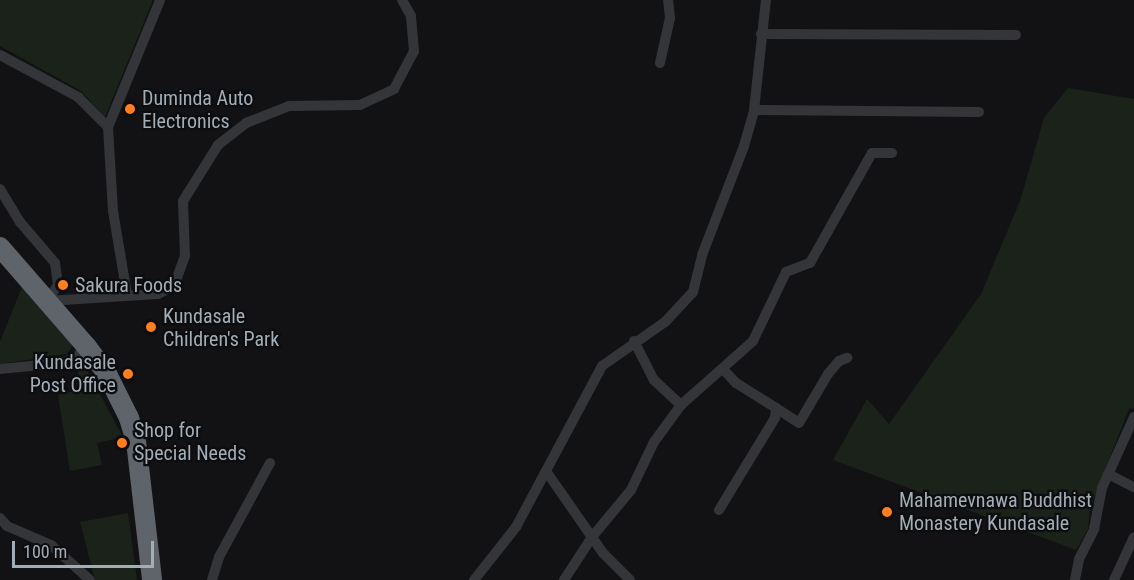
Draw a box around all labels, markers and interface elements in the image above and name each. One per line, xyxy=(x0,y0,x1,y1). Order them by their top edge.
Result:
place label: Duminda Auto Electronics xyxy=(142,86,253,133)
marker: Duminda Auto Electronics xyxy=(123,102,137,116)
place label: Sakura Foods xyxy=(75,273,182,297)
marker: Sakura Foods xyxy=(56,278,70,292)
place label: Kundasale Children's Park xyxy=(163,304,279,351)
marker: Kundasale Children's Park xyxy=(144,320,158,334)
place label: Kundasale Post Office xyxy=(30,350,116,397)
marker: Kundasale Post Office xyxy=(121,367,135,381)
place label: Shop for Special Needs xyxy=(134,419,246,466)
marker: Shop for Special Needs xyxy=(115,436,129,450)
place label: Mahamevnawa Buddhist Monastery Kundasale xyxy=(899,488,1092,535)
marker: Mahamevnawa Buddhist Monastery Kundasale xyxy=(880,505,894,519)
scale bar xyxy=(15,529,158,567)
text: 100 m xyxy=(23,541,67,562)

